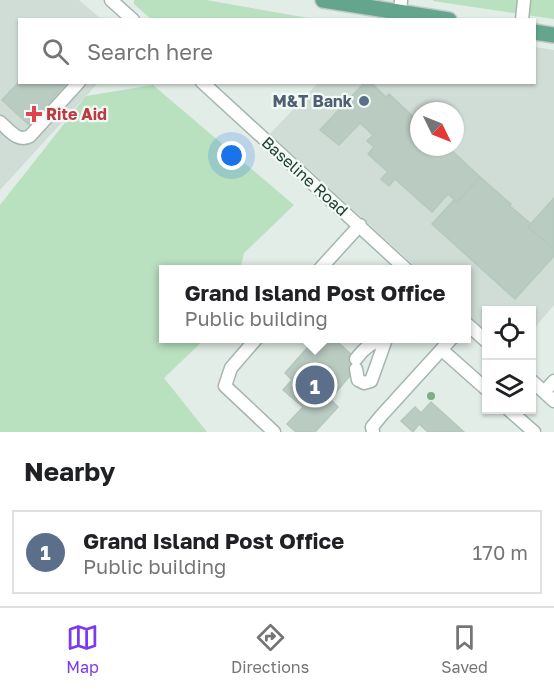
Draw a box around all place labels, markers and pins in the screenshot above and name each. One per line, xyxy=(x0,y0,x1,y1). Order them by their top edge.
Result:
place label: M&T Bank xyxy=(272,91,353,111)
marker: M&T Bank xyxy=(357,94,371,108)
place label: Rite Aid xyxy=(46,104,107,124)
marker: Rite Aid xyxy=(27,107,41,121)
pin: 1 xyxy=(296,362,334,408)

